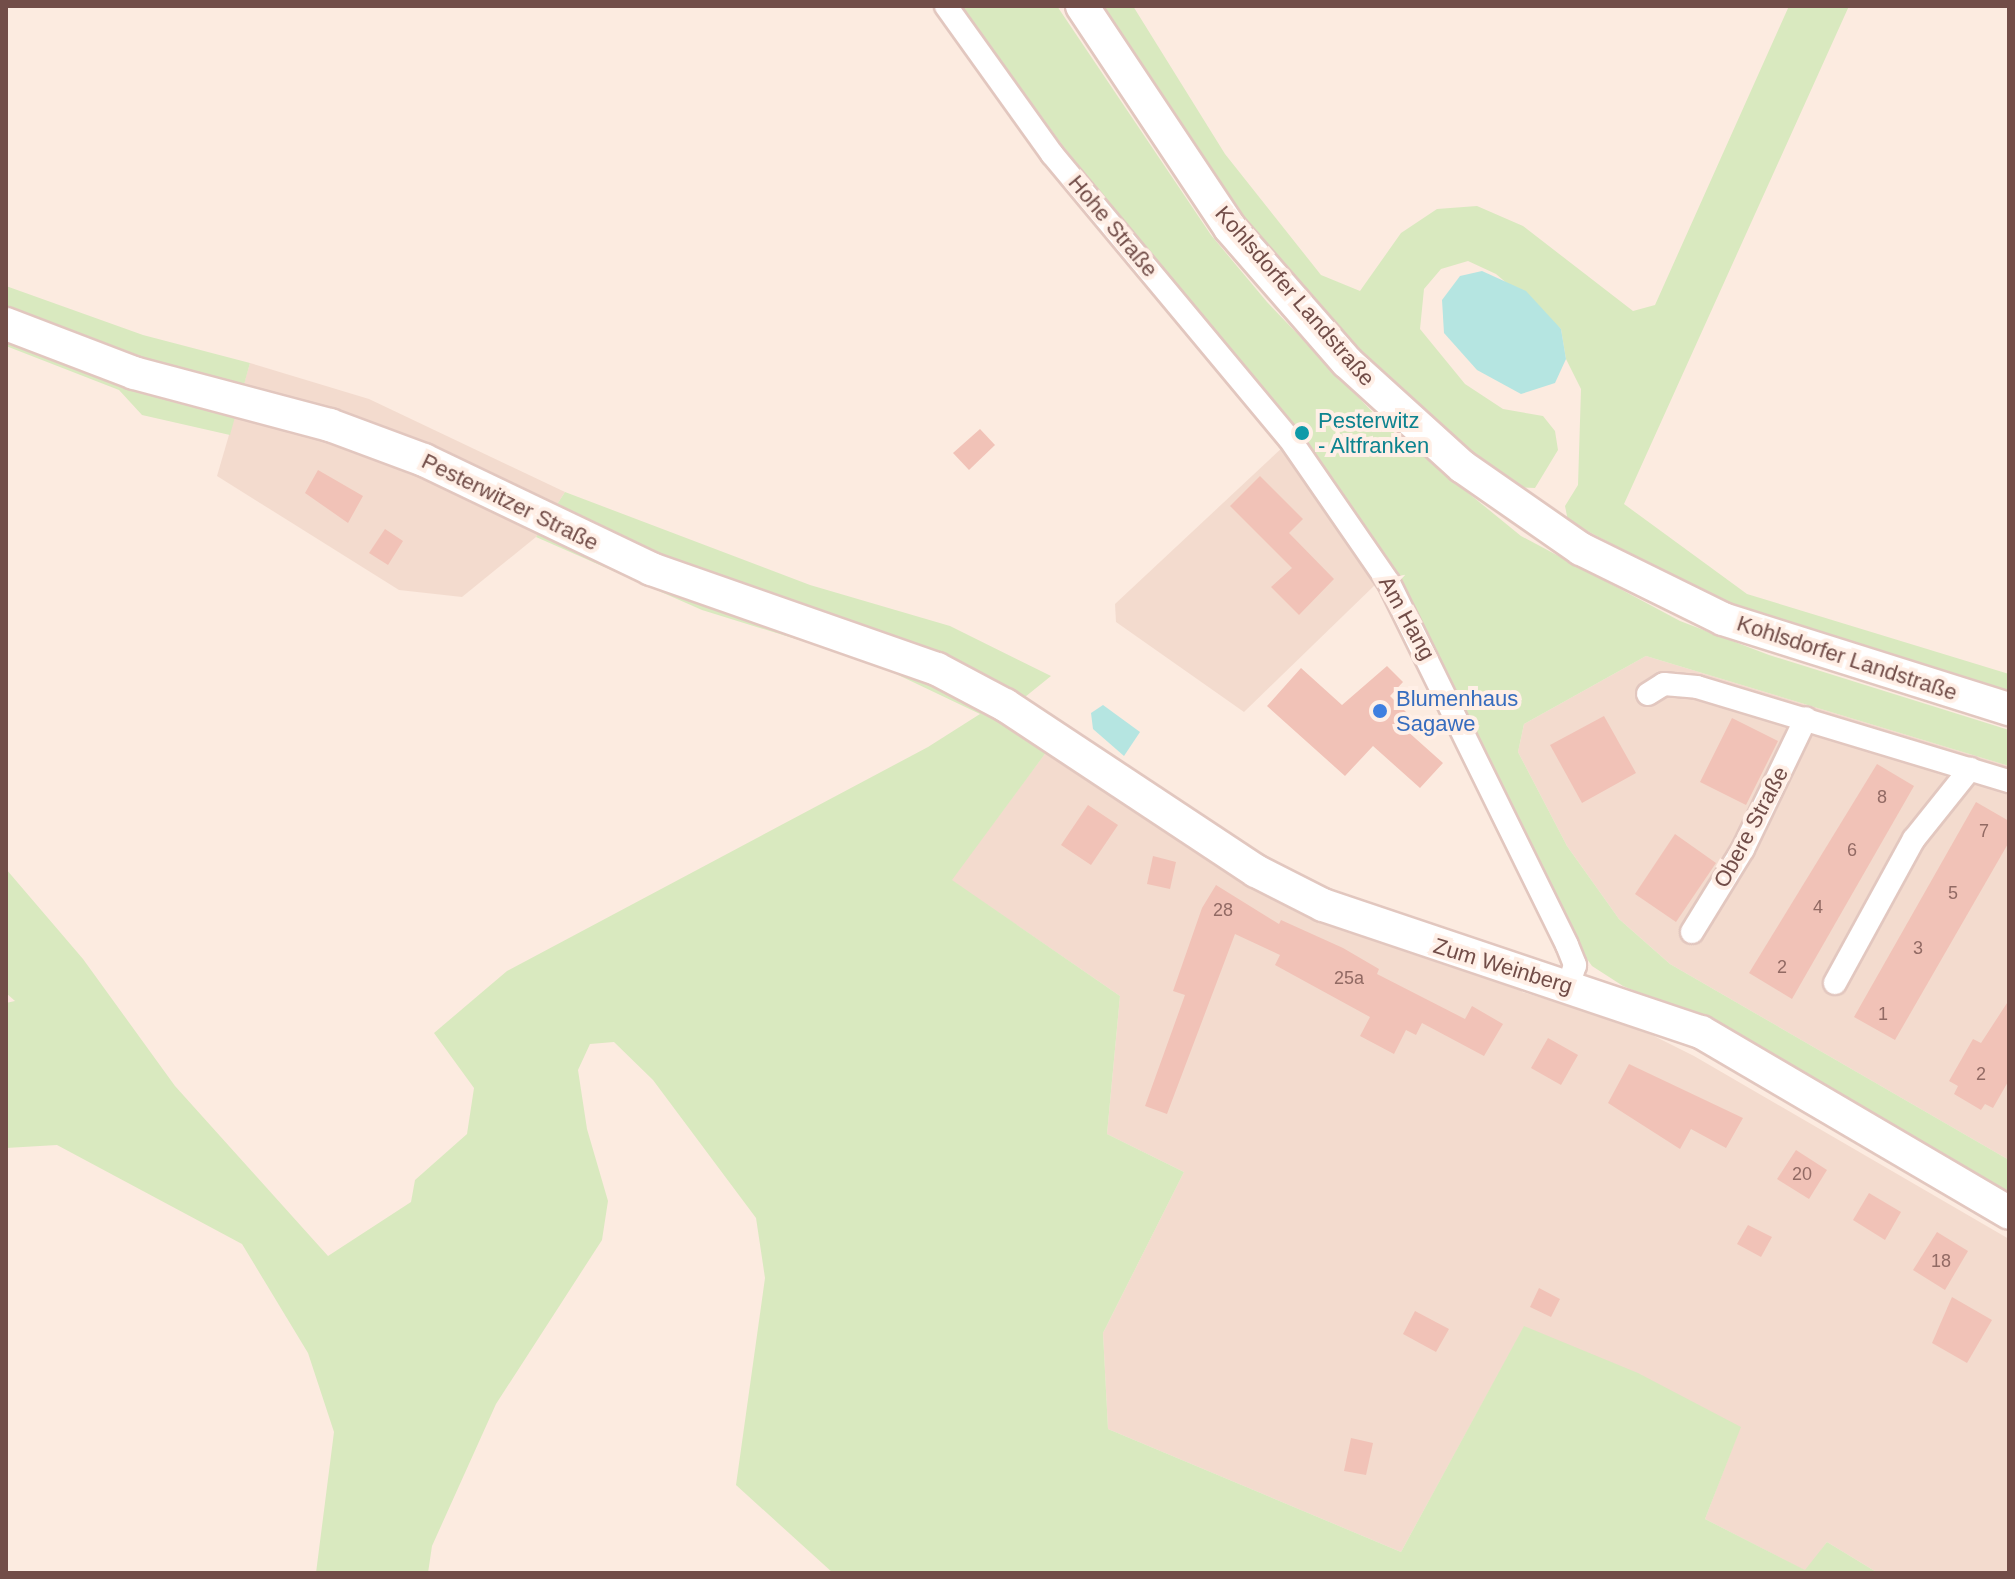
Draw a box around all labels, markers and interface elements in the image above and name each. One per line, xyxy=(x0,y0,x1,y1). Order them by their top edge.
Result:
street label: Hohe Straße xyxy=(1063,170,1163,282)
street label: Kohlsdorfer Landstraße xyxy=(1210,201,1380,391)
place label: Pesterwitz - Altfranken xyxy=(1318,407,1430,458)
marker: Pesterwitz - Altfranken xyxy=(1293,424,1311,442)
street label: Pesterwitzer Straße xyxy=(417,448,603,556)
street label: Am Hang xyxy=(1373,571,1441,665)
street label: Kohlsdorfer Landstraße xyxy=(1734,610,1960,706)
place label: Blumenhaus Sagawe xyxy=(1396,685,1518,736)
marker: Blumenhaus Sagawe xyxy=(1371,702,1389,720)
street label: Obere Straße xyxy=(1708,762,1794,892)
house number: 8 xyxy=(1877,786,1887,808)
house number: 7 xyxy=(1979,820,1989,842)
house number: 6 xyxy=(1847,839,1857,861)
house number: 5 xyxy=(1948,882,1958,904)
house number: 4 xyxy=(1813,896,1823,918)
house number: 28 xyxy=(1213,899,1233,921)
street label: Zum Weinberg xyxy=(1430,932,1576,1000)
house number: 3 xyxy=(1913,937,1923,959)
house number: 2 xyxy=(1777,956,1787,978)
house number: 25a xyxy=(1334,967,1364,989)
house number: 1 xyxy=(1878,1003,1888,1025)
house number: 2 xyxy=(1976,1063,1986,1085)
house number: 20 xyxy=(1792,1163,1812,1185)
house number: 18 xyxy=(1931,1250,1951,1272)

